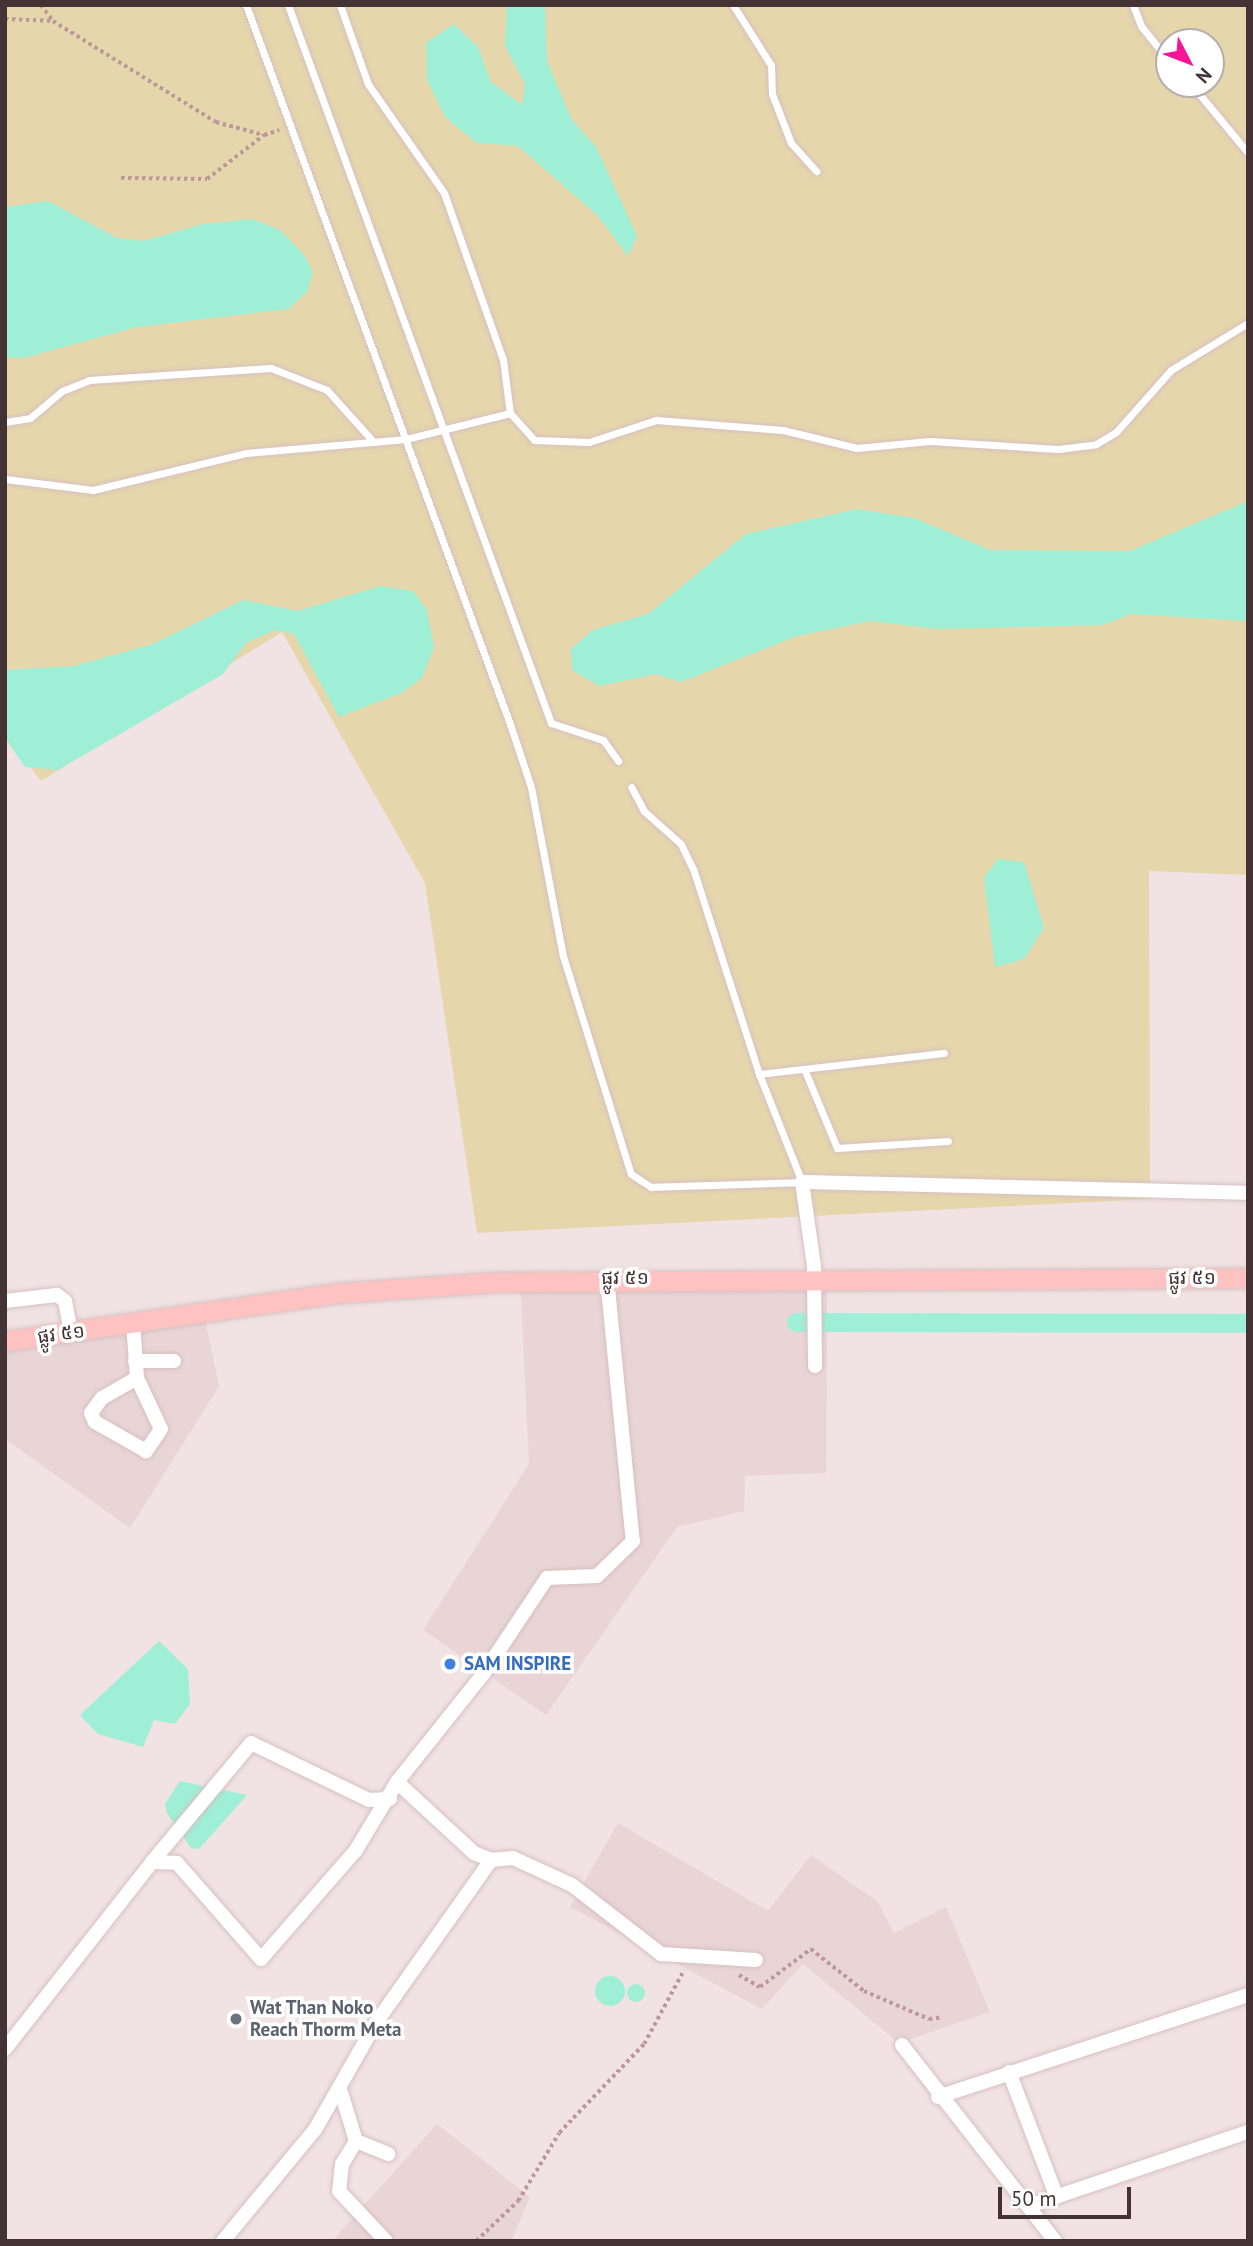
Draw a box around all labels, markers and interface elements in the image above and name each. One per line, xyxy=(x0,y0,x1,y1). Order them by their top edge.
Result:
north arrow xyxy=(1155,28,1225,98)
text: N xyxy=(1191,63,1217,88)
street label: ផ្លូវ ៥១ xyxy=(601,1267,649,1289)
street label: ផ្លូវ ៥១ xyxy=(1168,1267,1216,1289)
street label: ផ្លូវ ៥១ xyxy=(36,1319,86,1349)
place label: SAM INSPIRE xyxy=(464,1653,571,1675)
marker: SAM INSPIRE xyxy=(442,1656,458,1672)
place label: Wat Than Noko Reach Thorm Meta xyxy=(250,1997,402,2041)
marker: Wat Than Noko Reach Thorm Meta xyxy=(228,2011,244,2027)
scale bar xyxy=(1001,2172,1134,2216)
text: 50 m xyxy=(1011,2185,1057,2212)

